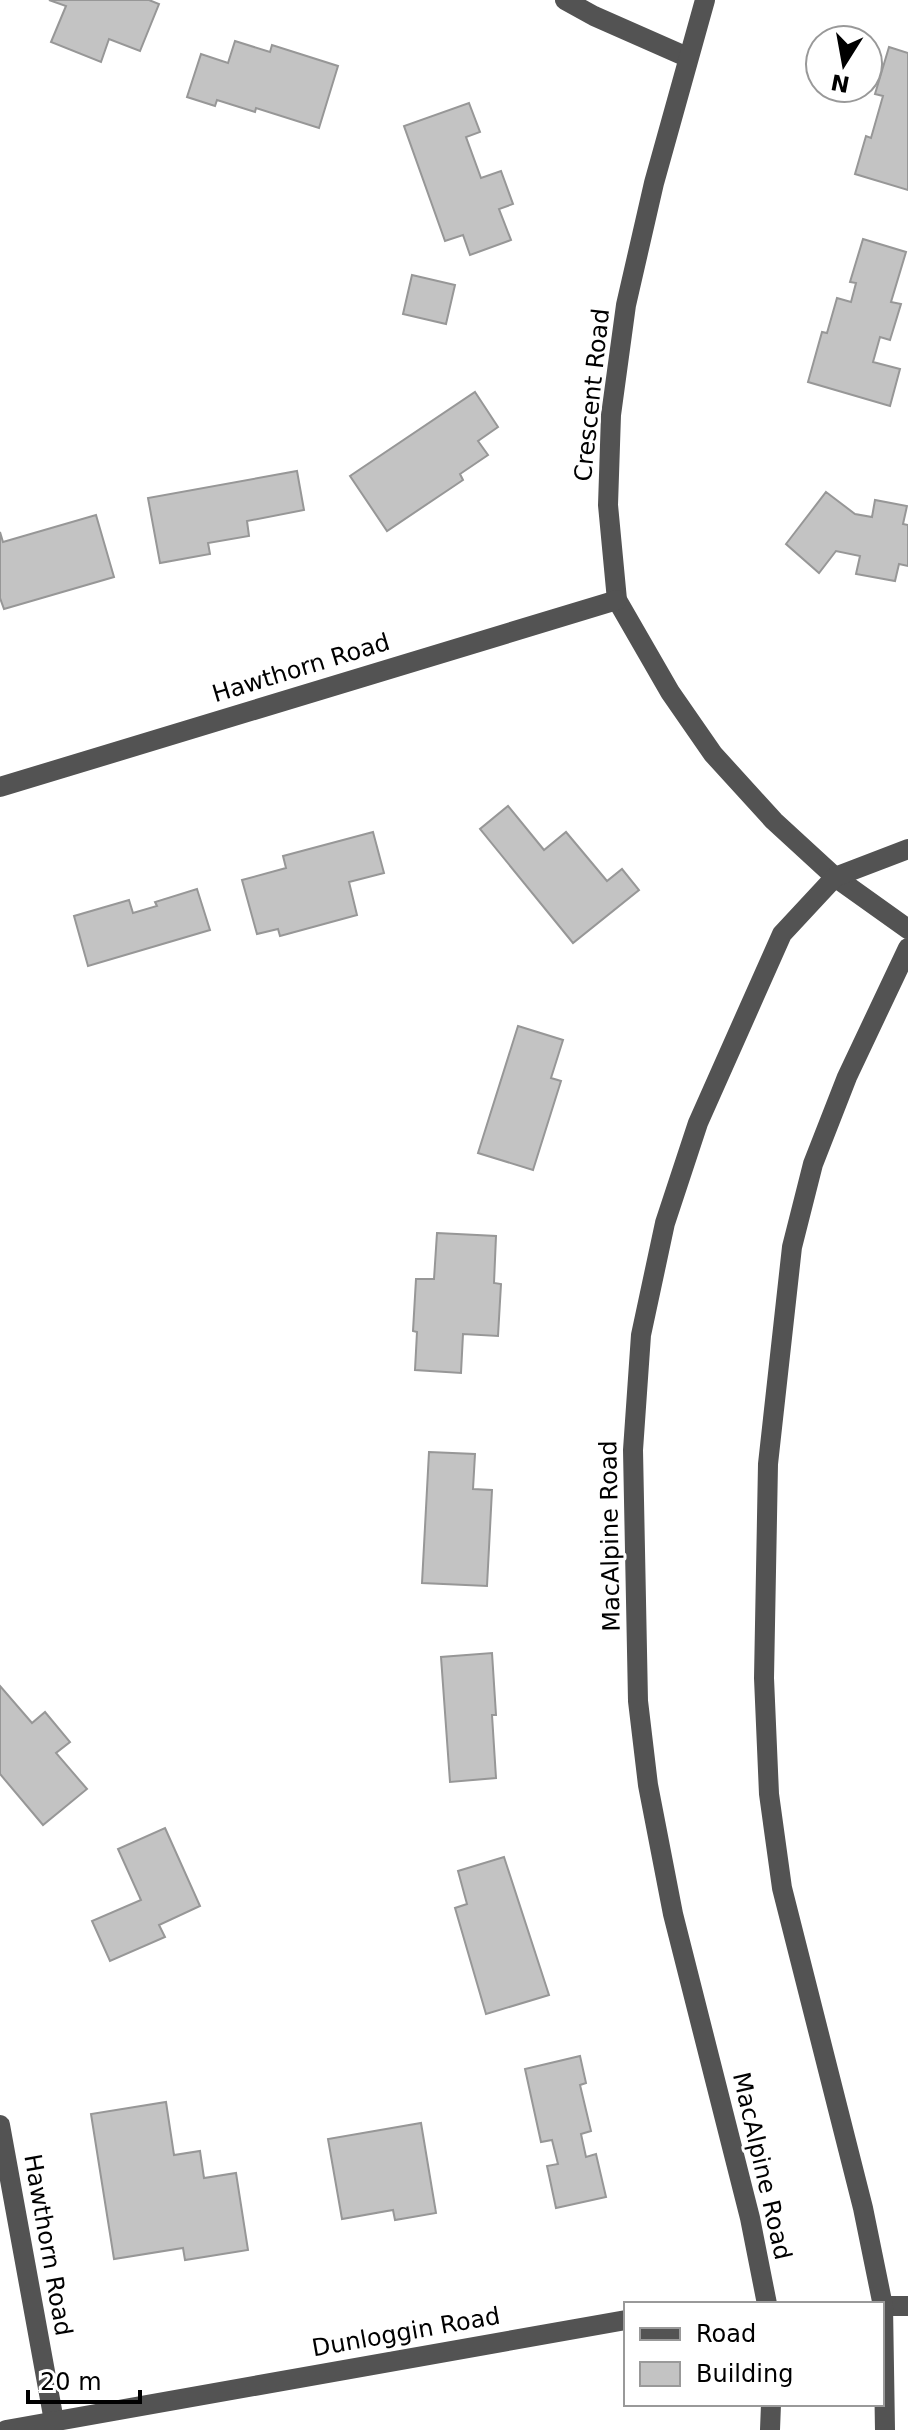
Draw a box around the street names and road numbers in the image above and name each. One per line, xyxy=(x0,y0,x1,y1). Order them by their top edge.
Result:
street label: Crescent Road xyxy=(569,307,615,483)
street label: Hawthorn Road xyxy=(209,628,393,708)
street label: MacAlpine Road xyxy=(594,1440,626,1632)
street label: MacAlpine Road xyxy=(727,2070,797,2262)
street label: Hawthorn Road xyxy=(18,2152,78,2338)
street label: Dunloggin Road xyxy=(310,2302,502,2362)

